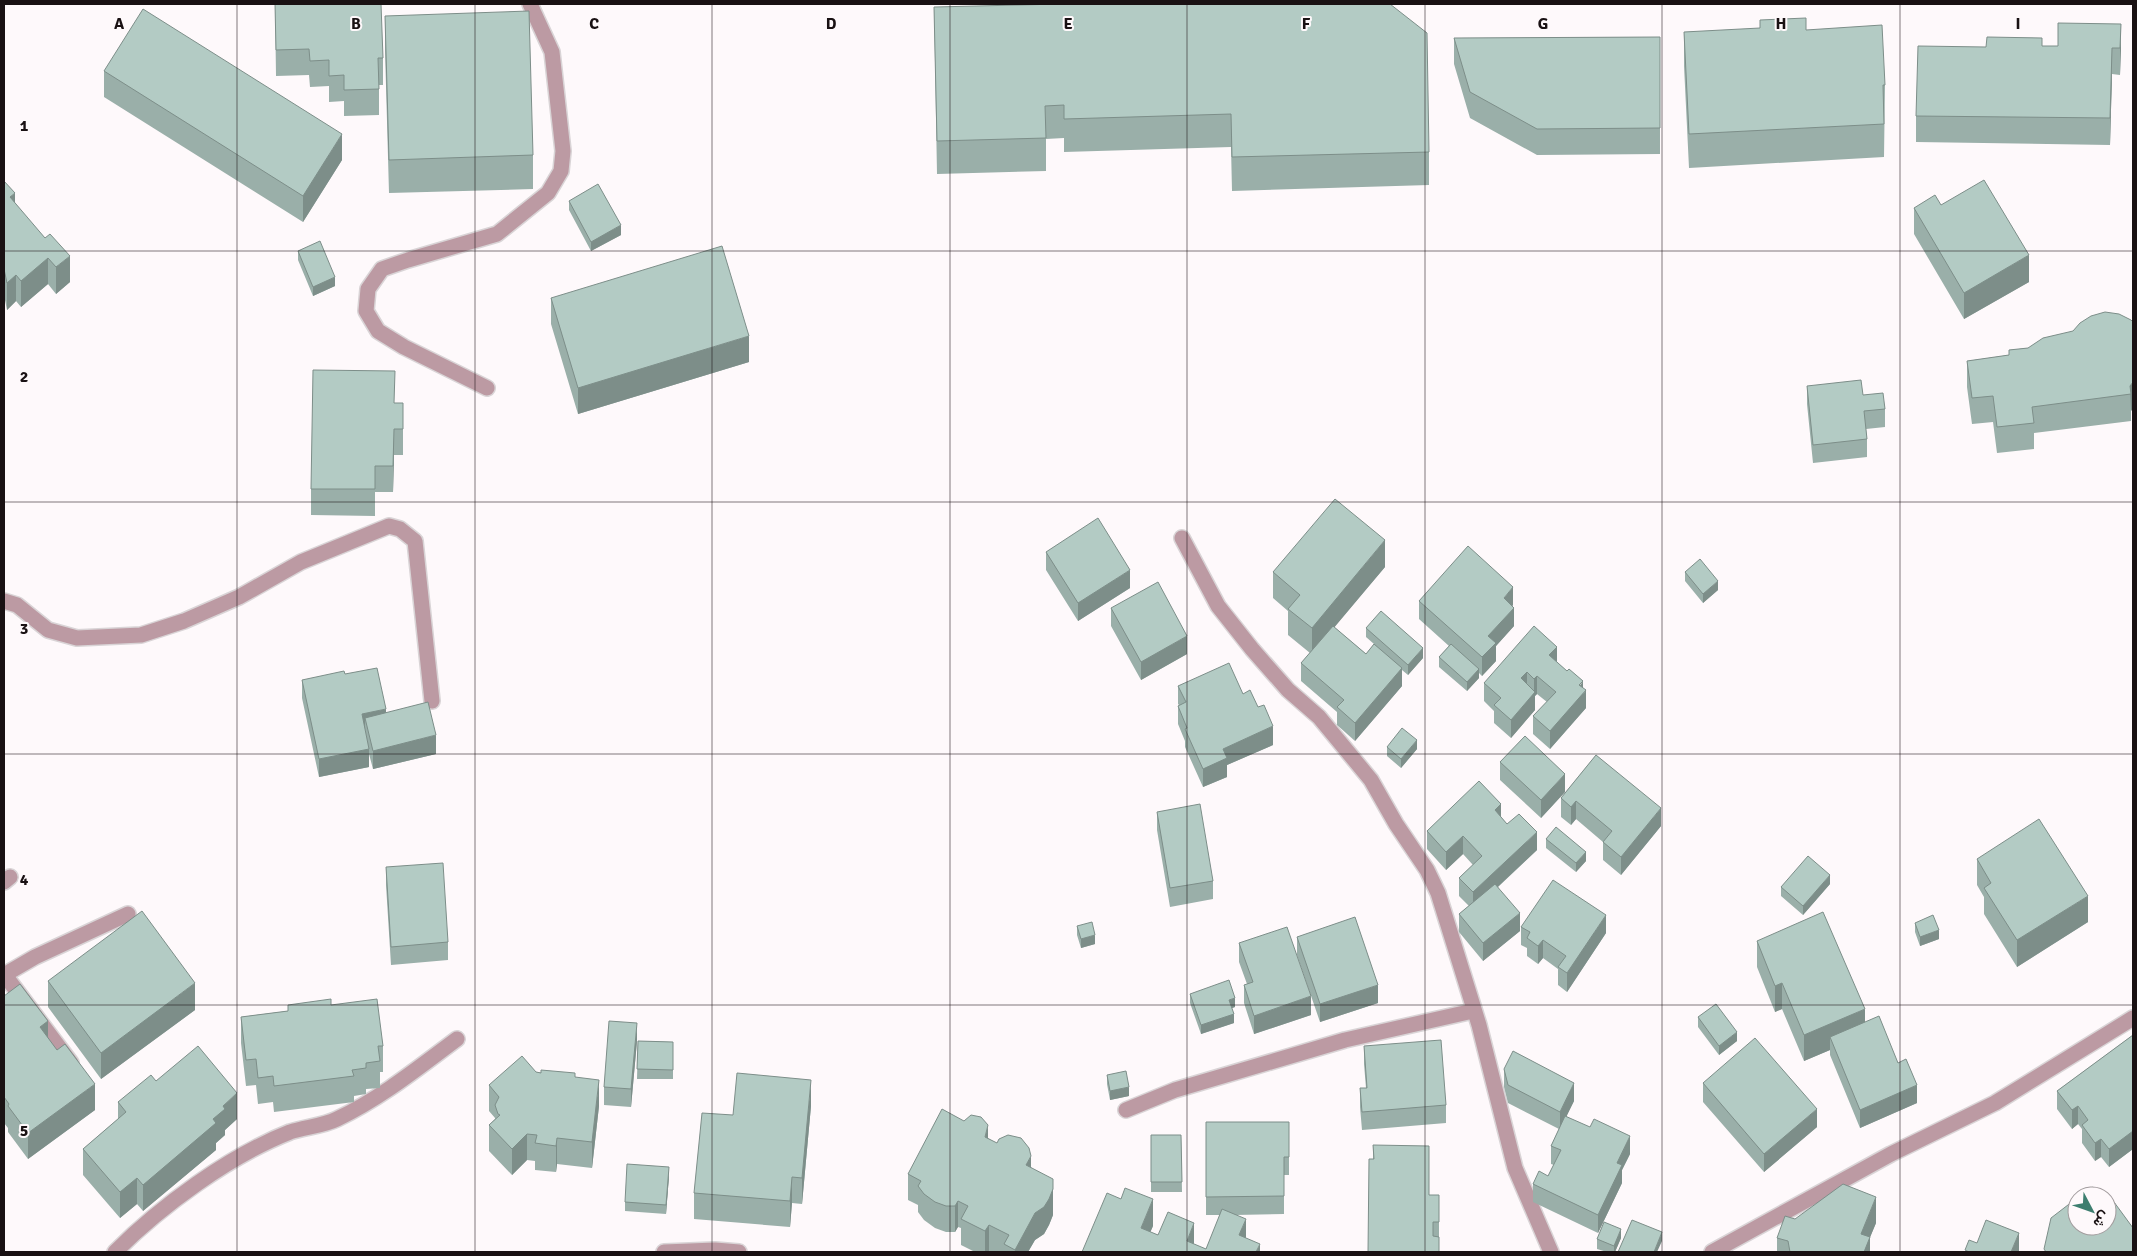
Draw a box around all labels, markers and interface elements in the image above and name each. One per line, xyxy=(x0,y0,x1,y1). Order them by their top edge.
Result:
text: A xyxy=(114,14,125,34)
text: B xyxy=(351,14,361,34)
text: C xyxy=(589,14,599,34)
text: D xyxy=(826,14,837,34)
text: E xyxy=(1063,14,1073,34)
text: F xyxy=(1302,14,1311,34)
text: G xyxy=(1538,14,1548,34)
text: H xyxy=(1776,14,1786,34)
text: I xyxy=(2015,14,2021,34)
text: 1 xyxy=(20,116,29,136)
text: 2 xyxy=(20,367,28,387)
text: 3 xyxy=(20,619,28,639)
text: 4 xyxy=(20,870,29,890)
text: 5 xyxy=(20,1121,28,1141)
north arrow xyxy=(2067,1186,2117,1236)
text: ش xyxy=(2089,1207,2113,1231)

